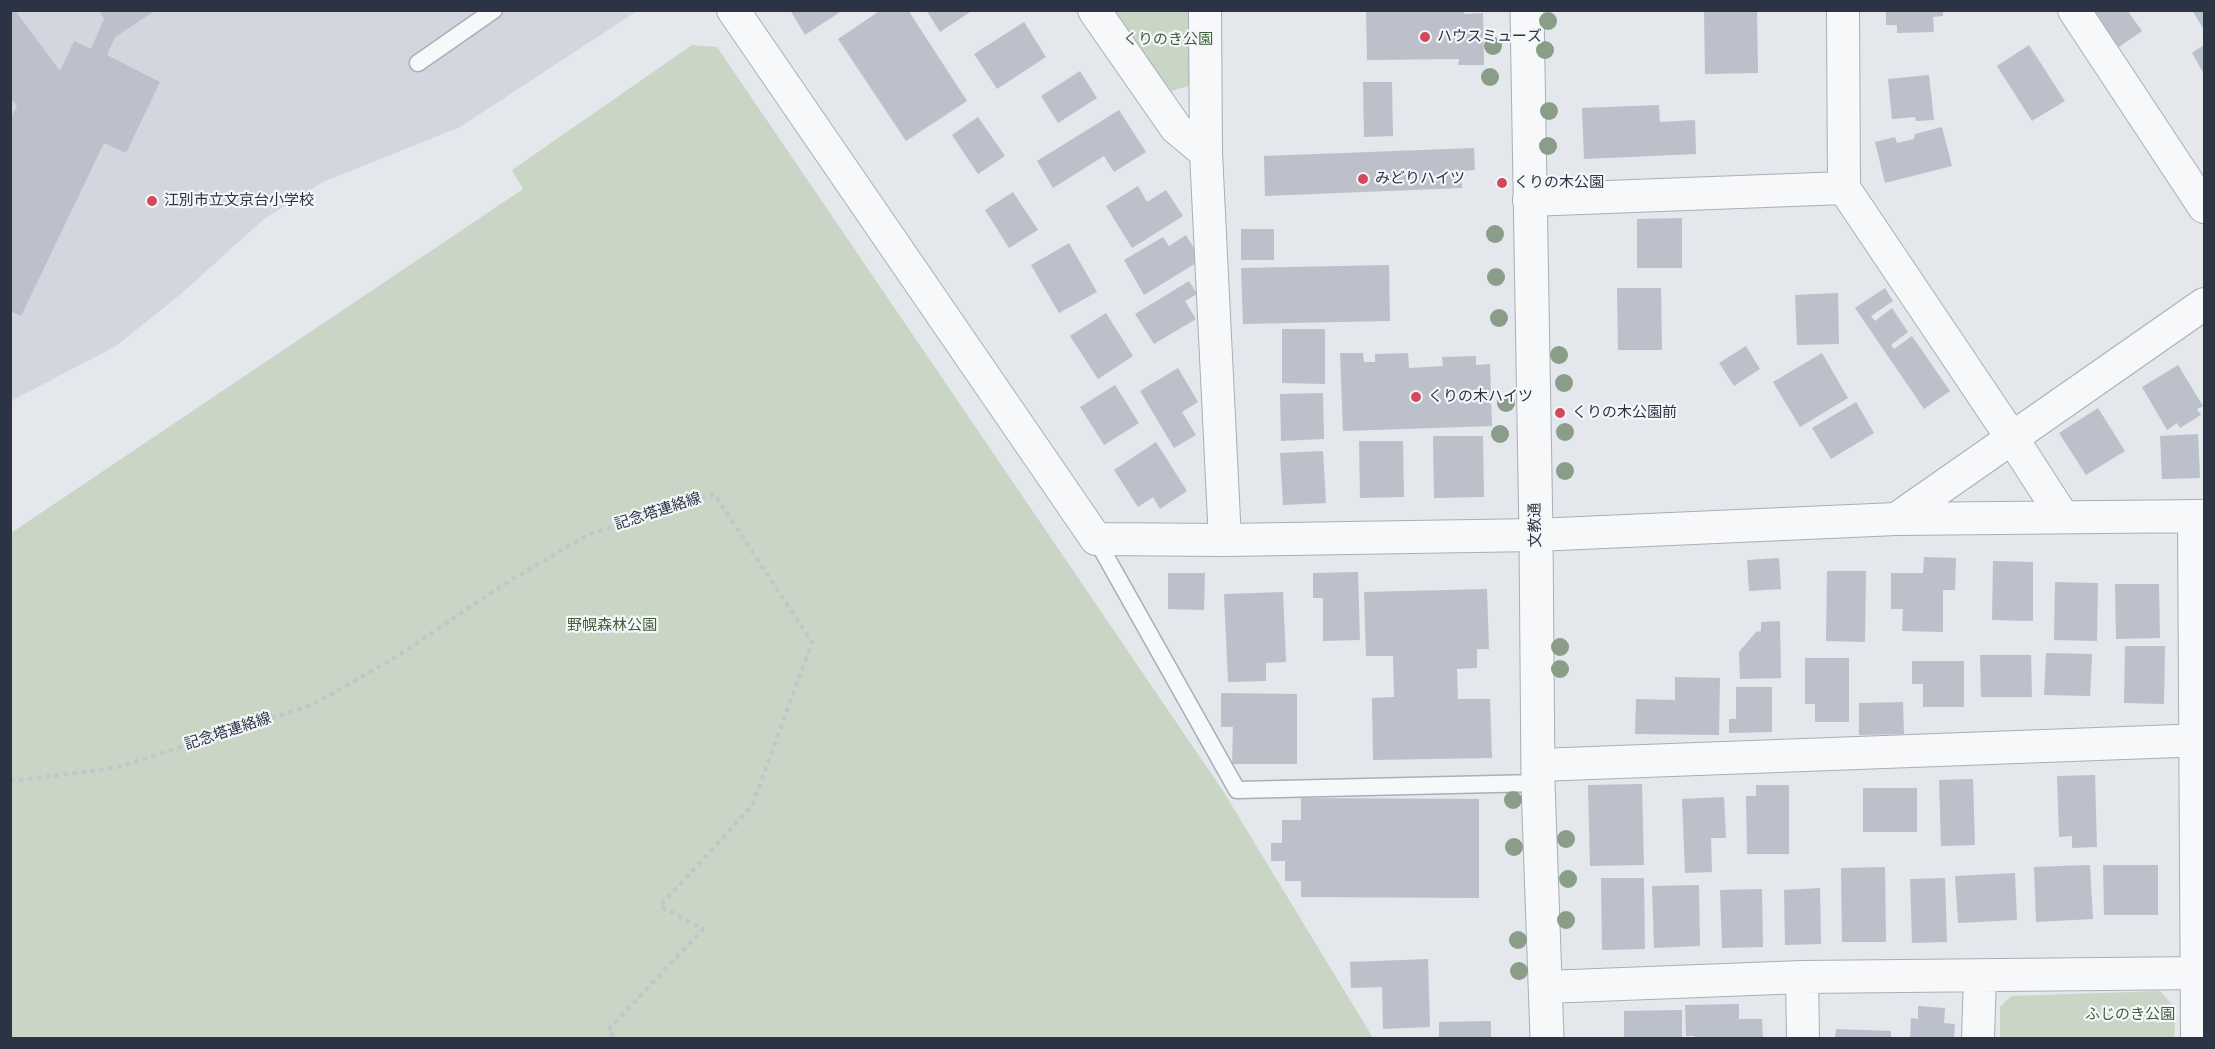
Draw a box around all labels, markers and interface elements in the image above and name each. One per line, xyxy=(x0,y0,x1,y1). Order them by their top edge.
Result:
place label: ハウスミューズ xyxy=(1437,28,1542,46)
marker: ハウスミューズ xyxy=(1418,30,1432,44)
park label: くりのき公園 xyxy=(1123,31,1213,49)
place label: みどりハイツ xyxy=(1375,170,1465,188)
marker: みどりハイツ xyxy=(1356,172,1370,186)
place label: くりの木公園 xyxy=(1514,174,1604,192)
marker: くりの木公園 xyxy=(1495,176,1509,190)
place label: 江別市立文京台小学校 xyxy=(164,192,314,210)
marker: 江別市立文京台小学校 xyxy=(145,194,159,208)
place label: くりの木ハイツ xyxy=(1428,388,1533,406)
marker: くりの木ハイツ xyxy=(1409,390,1423,404)
place label: くりの木公園前 xyxy=(1572,404,1677,422)
marker: くりの木公園前 xyxy=(1553,406,1567,420)
street label: 記念塔連絡線 xyxy=(612,490,704,534)
street label: 文教通 xyxy=(1527,502,1545,548)
park label: 野幌森林公園 xyxy=(567,617,657,635)
street label: 記念塔連絡線 xyxy=(182,710,274,754)
park label: ふじのき公園 xyxy=(2085,1006,2175,1024)

